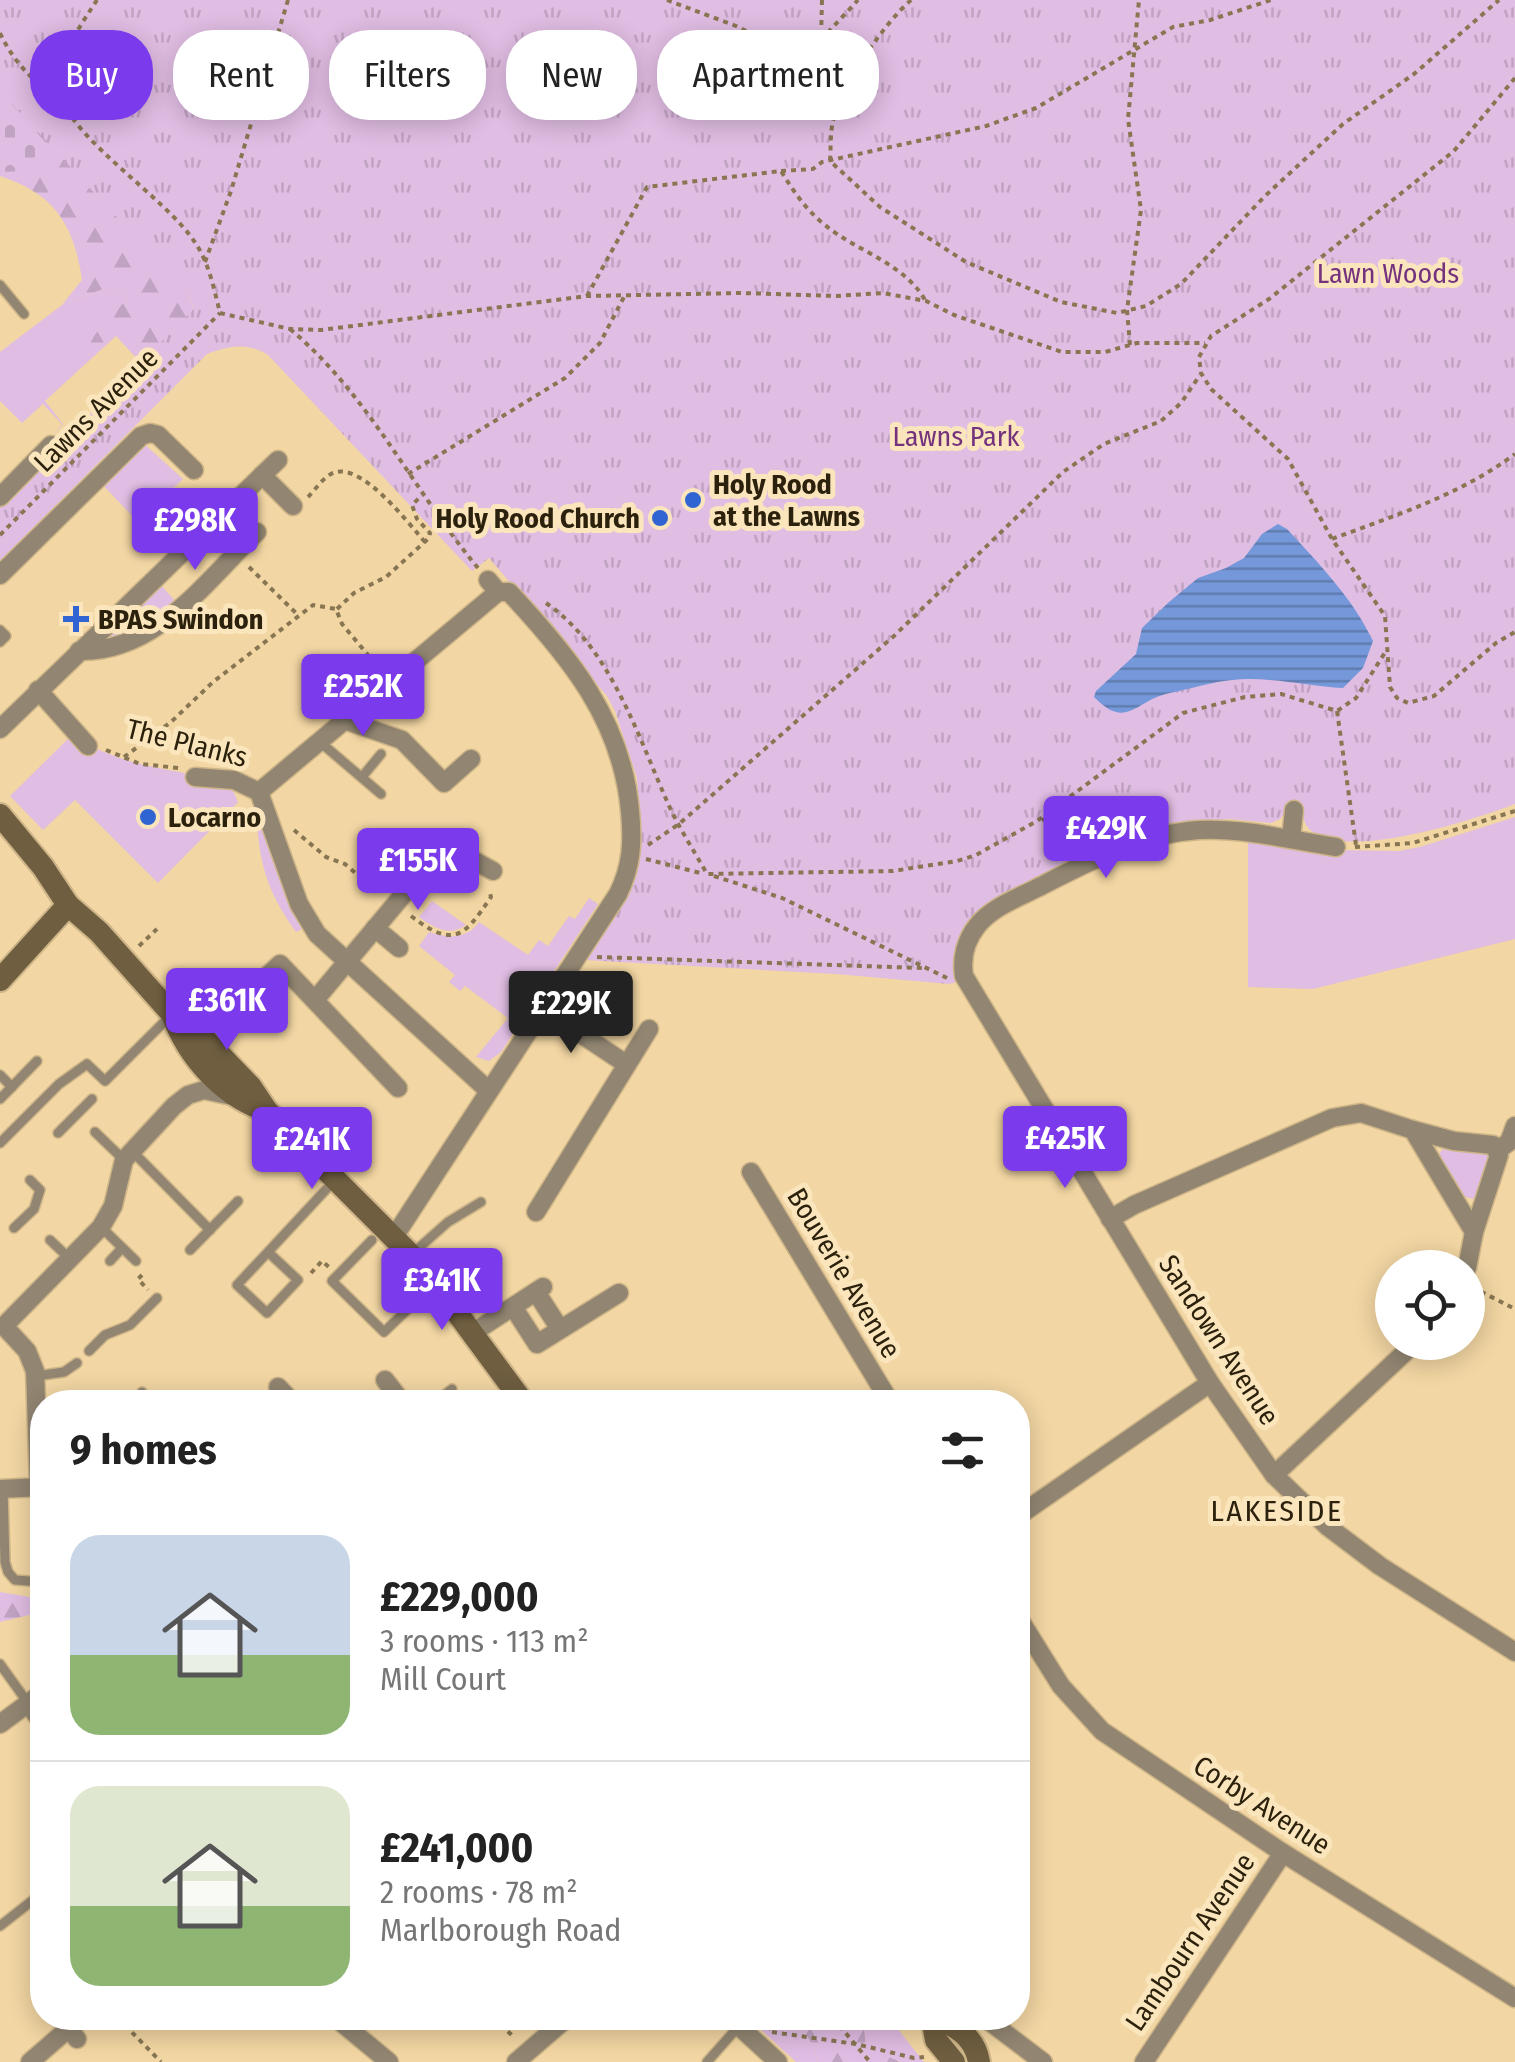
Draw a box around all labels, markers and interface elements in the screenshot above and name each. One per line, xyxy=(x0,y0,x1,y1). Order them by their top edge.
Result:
chip: Buy xyxy=(30,30,153,120)
chip: Rent xyxy=(173,30,309,120)
chip: Filters xyxy=(329,30,486,120)
chip: New xyxy=(506,30,637,120)
chip: Apartment xyxy=(657,30,879,120)
park label: Lawn Woods xyxy=(1317,257,1459,290)
street label: Lawns Avenue xyxy=(27,341,165,479)
park label: Lawns Park xyxy=(892,420,1021,453)
place label: Holy Rood at the Lawns xyxy=(713,468,860,533)
pin: £298K xyxy=(125,488,265,573)
marker: Holy Rood at the Lawns xyxy=(682,489,704,511)
text: £298K xyxy=(154,501,236,539)
place label: Holy Rood Church xyxy=(435,502,640,535)
marker: Holy Rood Church xyxy=(649,507,671,529)
place label: BPAS Swindon xyxy=(98,603,263,636)
marker: BPAS Swindon xyxy=(63,606,89,632)
pin: £252K xyxy=(293,654,433,739)
text: £252K xyxy=(323,667,403,705)
street label: The Planks xyxy=(123,712,251,774)
pin: £429K xyxy=(1036,796,1176,881)
place label: Locarno xyxy=(168,801,261,834)
marker: Locarno xyxy=(137,806,159,828)
text: £429K xyxy=(1066,809,1146,847)
pin: £155K xyxy=(348,828,488,913)
text: £155K xyxy=(379,841,457,879)
pin: £361K xyxy=(157,968,297,1053)
pin: £229K xyxy=(501,971,641,1056)
text: £361K xyxy=(188,981,266,1019)
text: £229K xyxy=(531,984,611,1022)
pin: £425K xyxy=(995,1106,1135,1191)
pin: £241K xyxy=(242,1107,382,1192)
text: £425K xyxy=(1025,1119,1105,1157)
text: £241K xyxy=(274,1120,350,1158)
street label: Bouverie Avenue xyxy=(780,1182,908,1364)
pin: £341K xyxy=(372,1248,512,1333)
street label: Sandown Avenue xyxy=(1152,1249,1286,1431)
map controls xyxy=(1375,1250,1485,1360)
button: locate xyxy=(1375,1250,1485,1360)
text: £341K xyxy=(403,1261,481,1299)
icon: filters xyxy=(935,1423,990,1478)
text: 9 homes xyxy=(70,1425,217,1475)
district label: LAKESIDE xyxy=(1211,1493,1343,1529)
text: £229,000 xyxy=(380,1572,539,1622)
icon: home xyxy=(150,1575,270,1695)
text: 3 rooms · 113 m² xyxy=(380,1622,588,1660)
text: Mill Court xyxy=(380,1660,506,1698)
street label: Corby Avenue xyxy=(1188,1749,1336,1861)
text: £241,000 xyxy=(380,1823,533,1873)
icon: home xyxy=(150,1826,270,1946)
street label: Lambourn Avenue xyxy=(1118,1847,1262,2037)
text: 2 rooms · 78 m² xyxy=(380,1873,578,1911)
text: Marlborough Road xyxy=(380,1911,622,1949)

